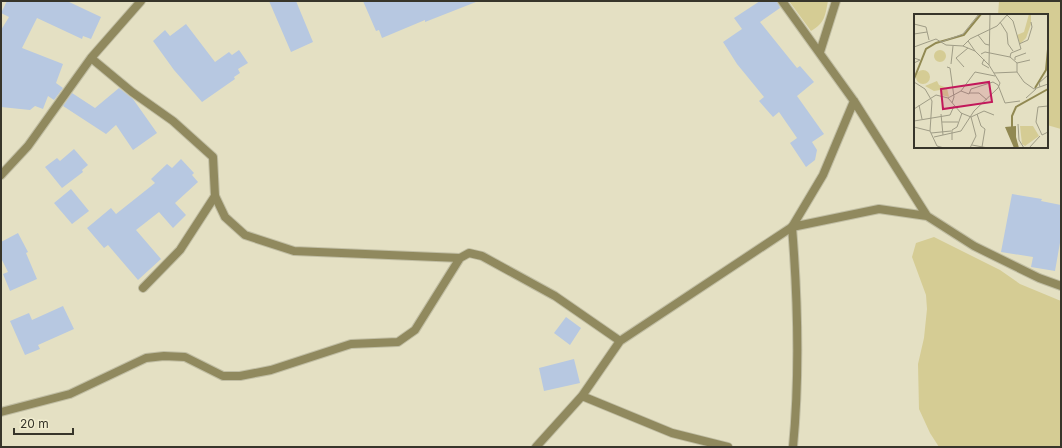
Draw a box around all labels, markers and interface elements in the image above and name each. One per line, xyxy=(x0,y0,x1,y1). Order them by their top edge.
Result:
inset map xyxy=(914,14,1048,148)
scale bar xyxy=(14,410,73,436)
text: 20 m xyxy=(20,416,49,431)

